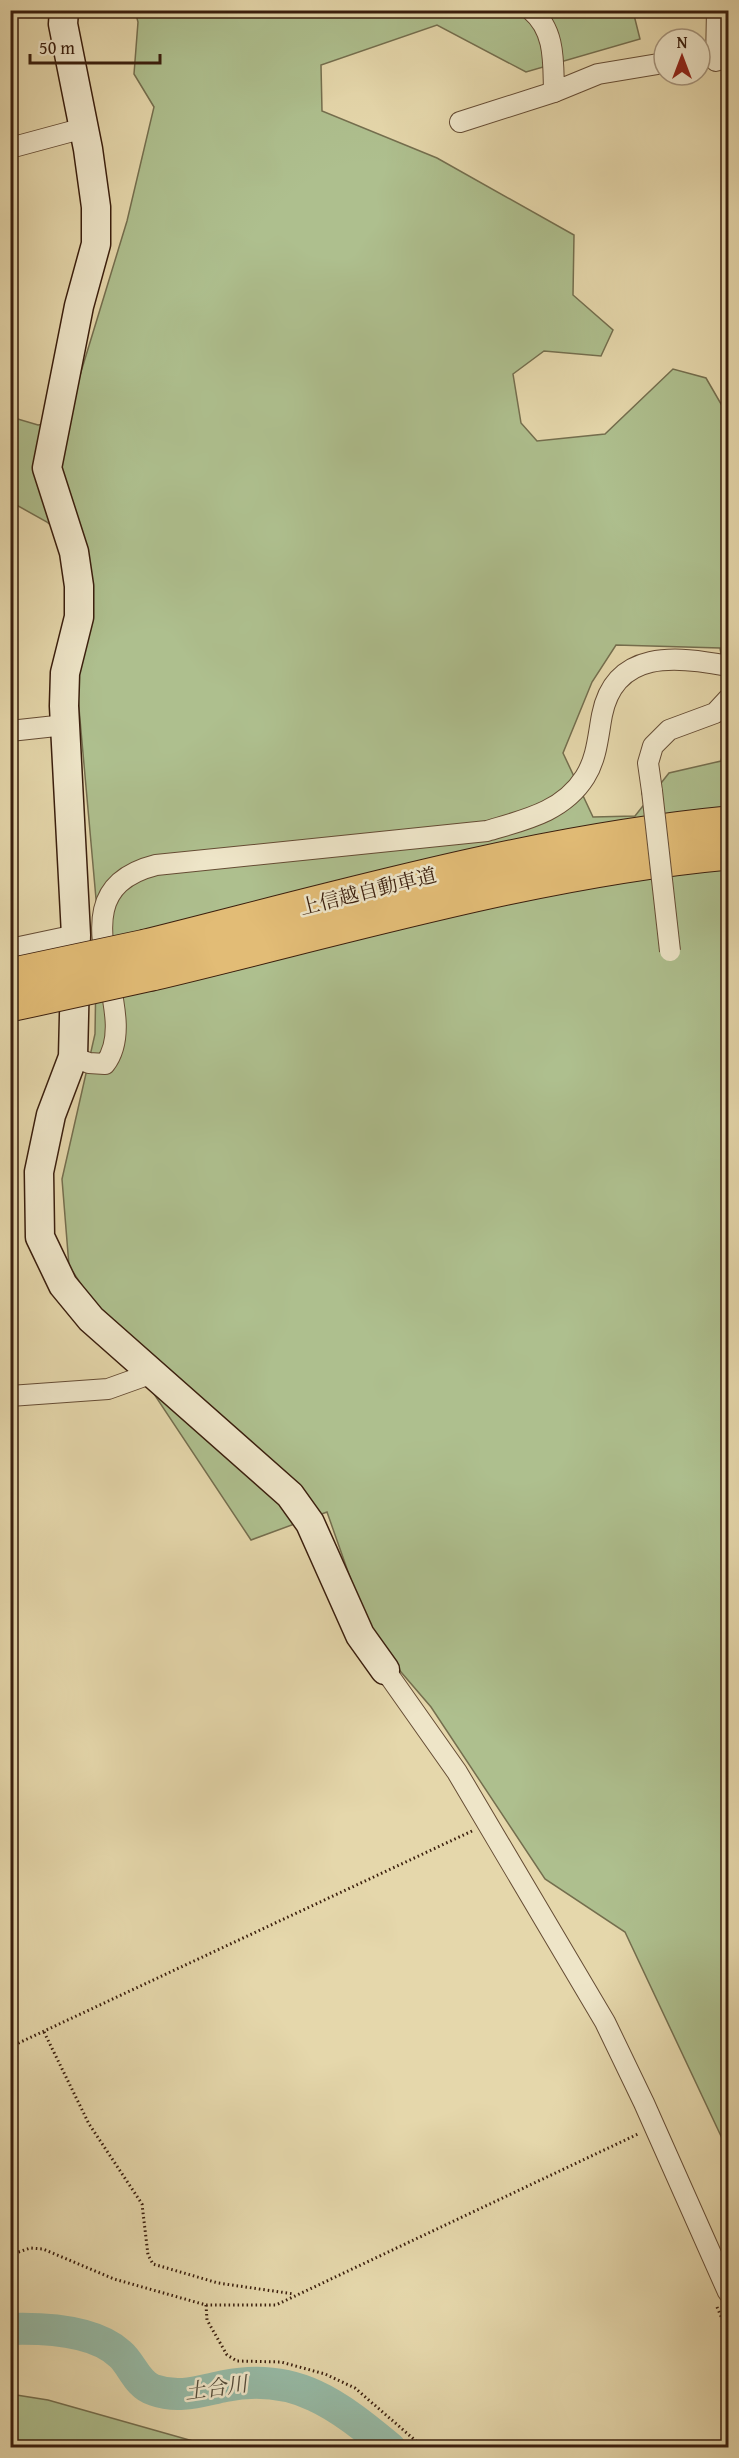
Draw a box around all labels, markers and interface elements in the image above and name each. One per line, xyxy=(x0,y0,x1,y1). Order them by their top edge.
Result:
scale bar xyxy=(30,27,160,65)
north arrow xyxy=(652,27,712,87)
text: N xyxy=(677,30,688,54)
text: 50 m xyxy=(39,34,75,61)
street label: 上信越自動車道 xyxy=(296,860,439,922)
water label: 土合川 xyxy=(183,2367,251,2407)

